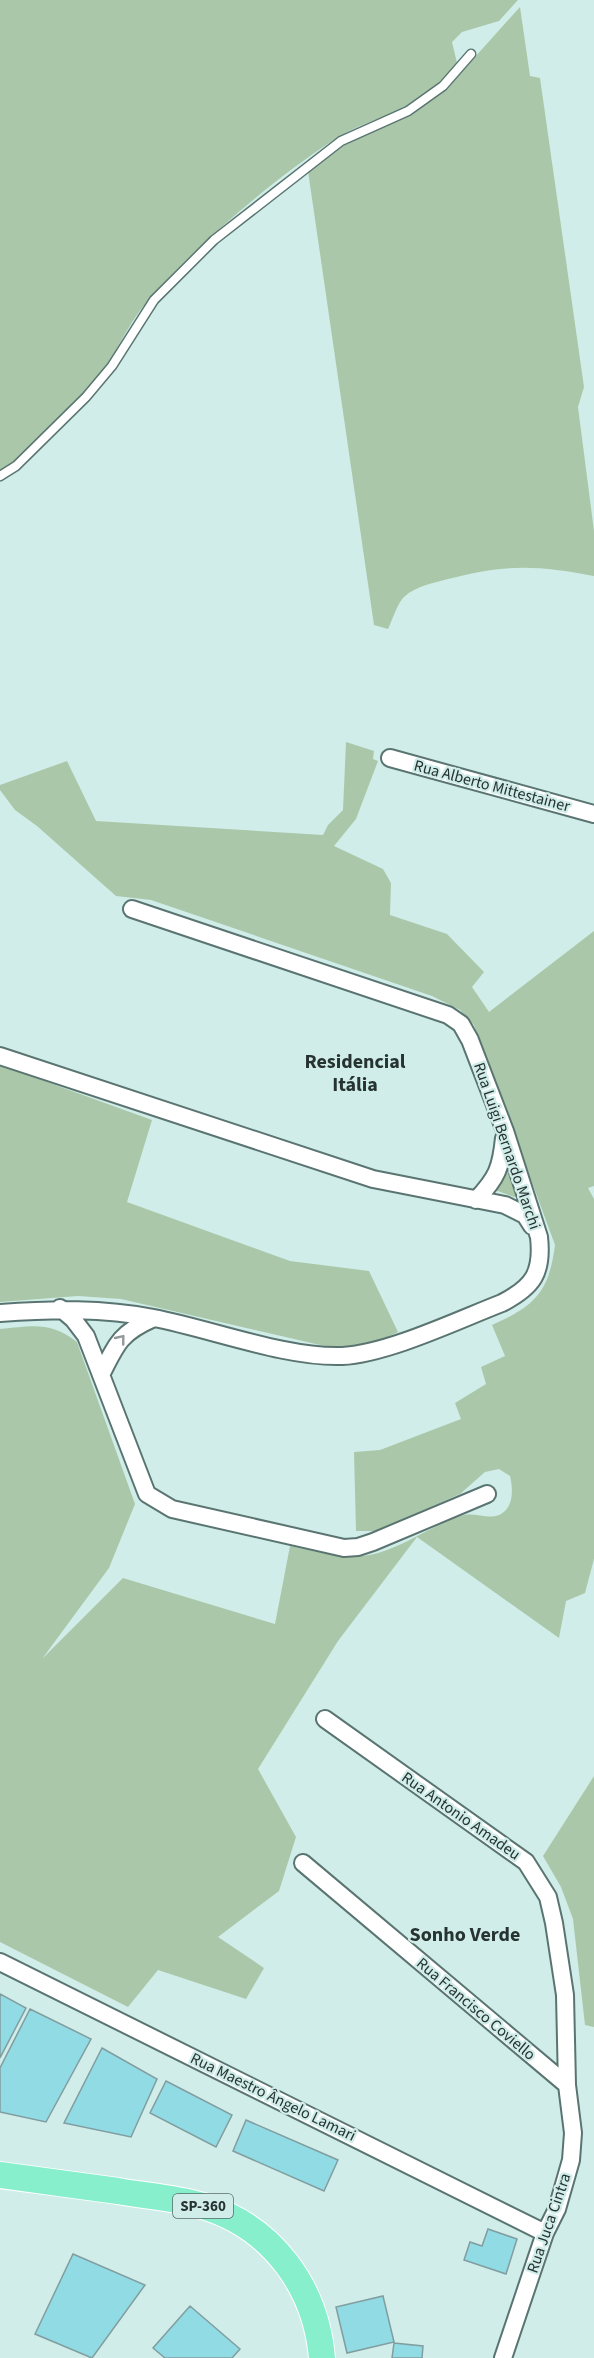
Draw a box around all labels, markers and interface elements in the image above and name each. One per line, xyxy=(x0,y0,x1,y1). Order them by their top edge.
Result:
street label: Rua Alberto Mittestainer xyxy=(412,755,573,818)
district label: Residencial Itália xyxy=(304,1048,406,1099)
street label: Rua Luigi Bernardo Marchi xyxy=(468,1059,546,1233)
one-way arrow xyxy=(114,1335,125,1346)
street label: Rua Antonio Amadeu xyxy=(397,1767,525,1865)
district label: Sonho Verde xyxy=(410,1921,520,1949)
street label: Rua Francisco Coviello xyxy=(412,1953,540,2065)
street label: Rua Maestro Ângelo Lamari xyxy=(187,2047,359,2147)
street label: Rua Juca Cintra xyxy=(522,2170,576,2276)
road number: SP-360 xyxy=(173,2194,233,2218)

